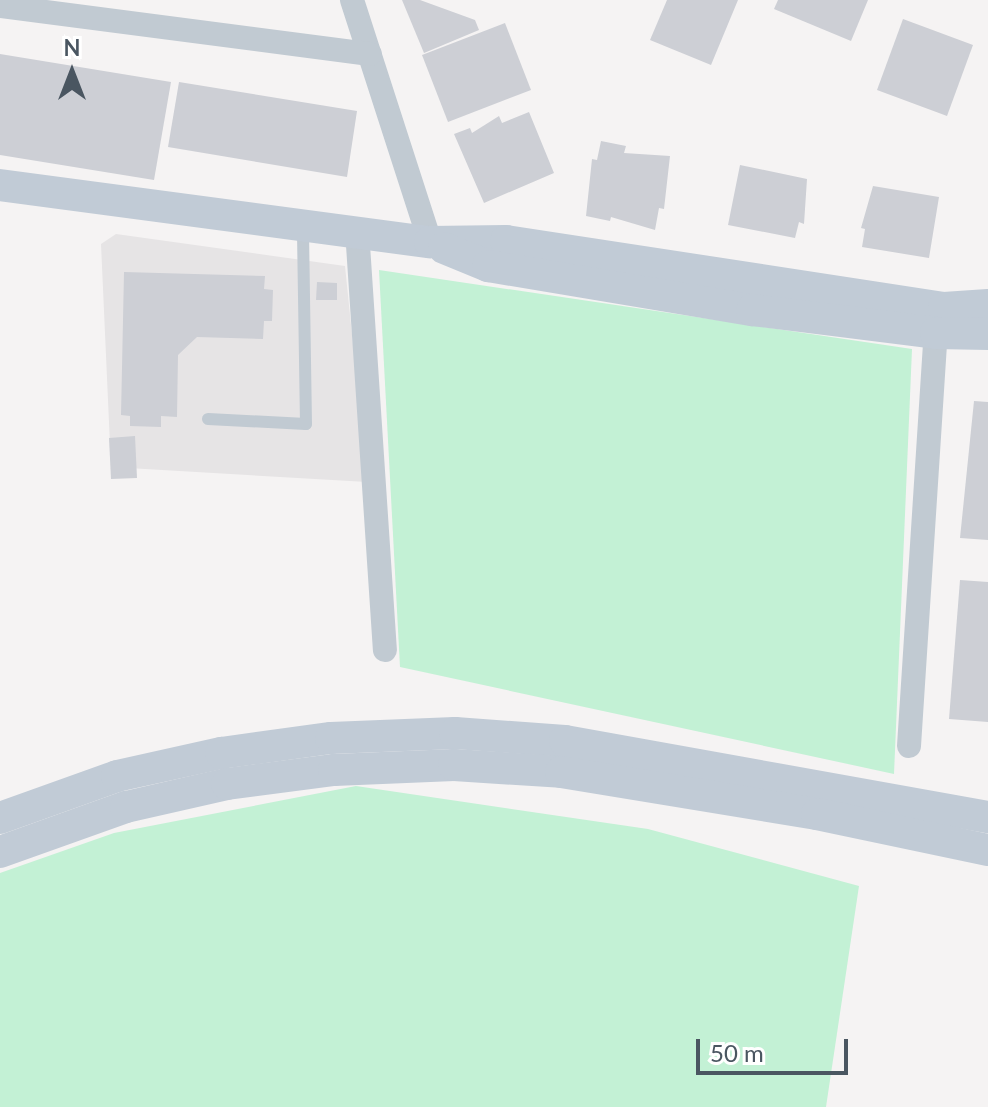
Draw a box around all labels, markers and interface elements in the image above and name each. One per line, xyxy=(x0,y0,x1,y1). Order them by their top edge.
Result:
north arrow xyxy=(32,32,112,112)
text: N xyxy=(64,34,80,61)
scale bar xyxy=(700,1023,852,1073)
text: 50 m xyxy=(710,1038,764,1067)

